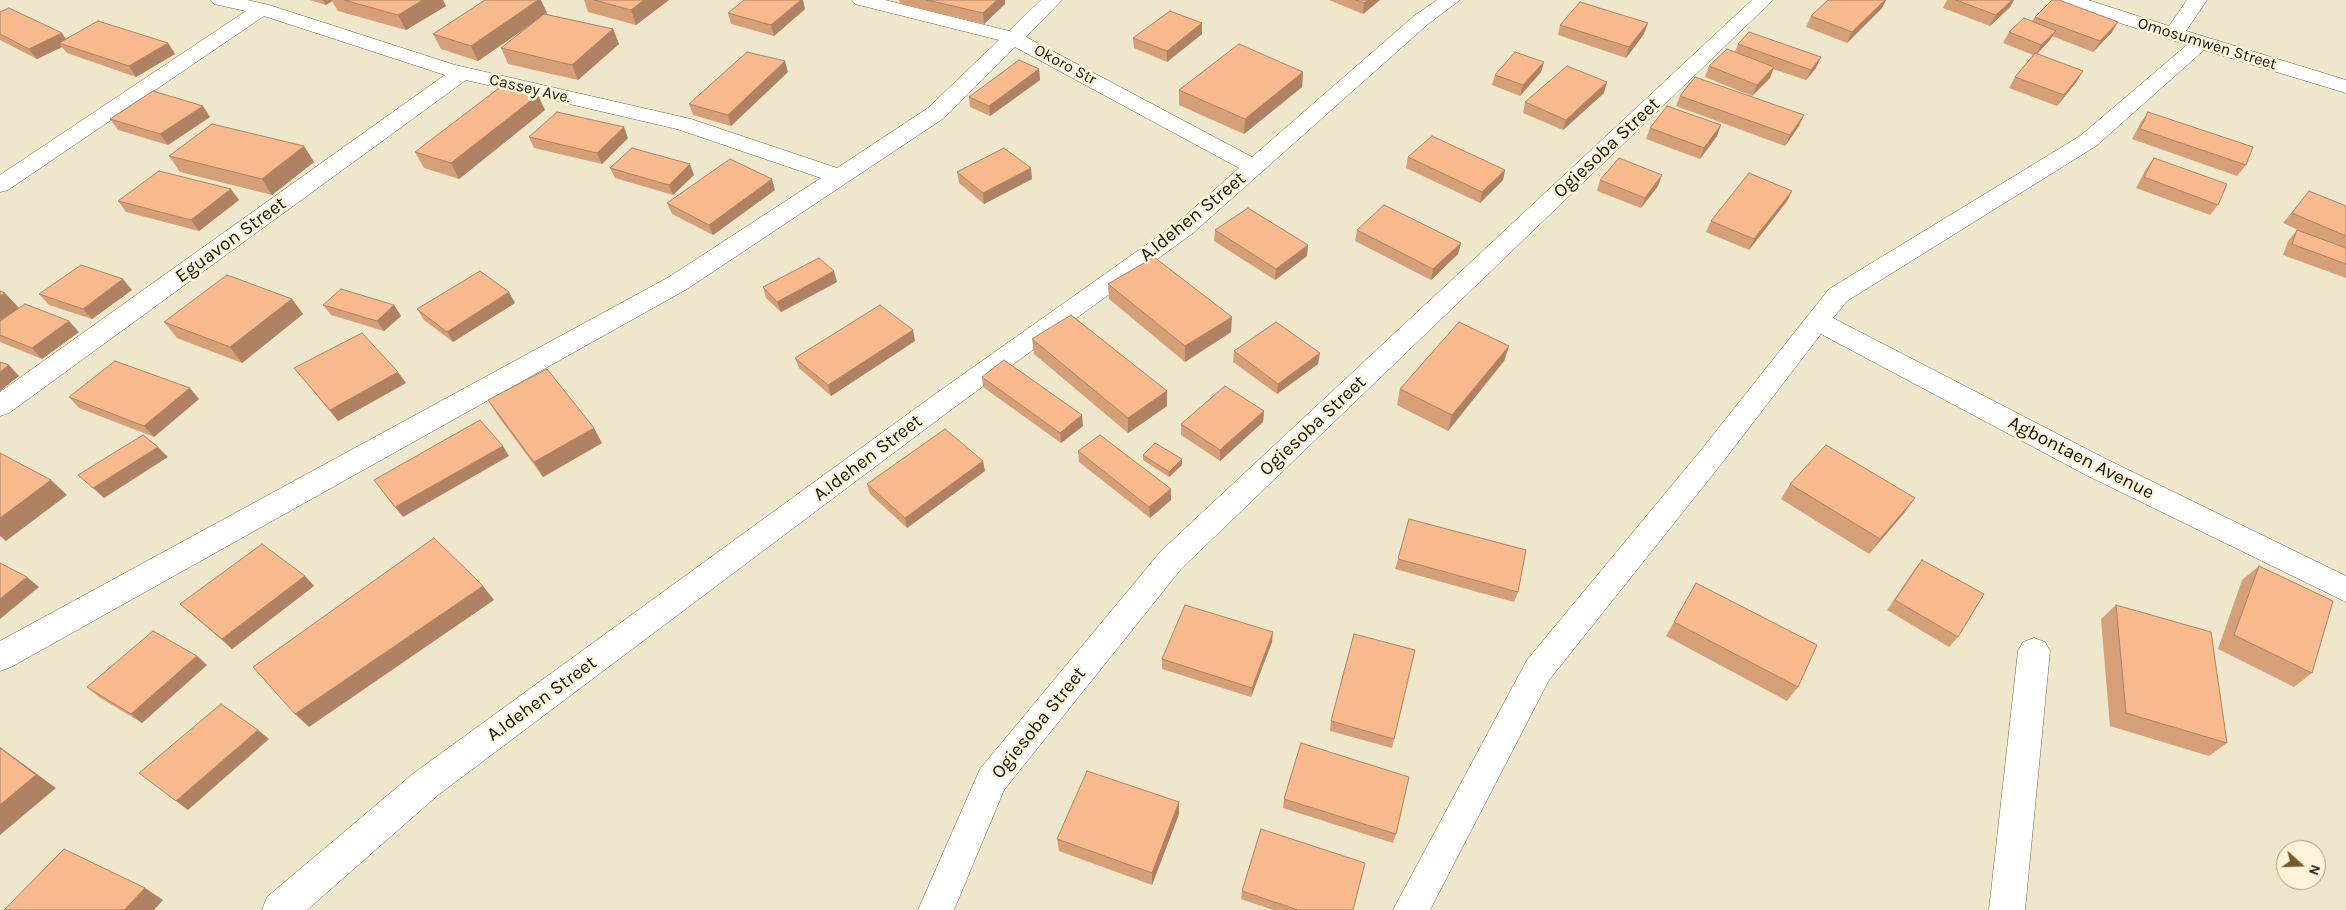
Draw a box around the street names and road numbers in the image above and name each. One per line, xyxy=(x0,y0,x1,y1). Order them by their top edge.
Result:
street label: Omosumwen Street xyxy=(2135,14,2279,74)
street label: Okoro Str xyxy=(1031,41,1099,89)
street label: Cassey Ave. xyxy=(487,70,573,108)
street label: Ogiesoba Street xyxy=(1549,93,1665,203)
street label: A.Idehen Street xyxy=(1135,167,1251,267)
street label: Eguavon Street xyxy=(171,192,291,288)
street label: Ogiesoba Street xyxy=(1255,371,1371,481)
street label: A.Idehen Street xyxy=(809,410,927,506)
street label: Agbontaen Avenue xyxy=(2004,411,2158,505)
street label: A.Idehen Street xyxy=(483,652,601,746)
street label: Ogiesoba Street xyxy=(987,663,1091,783)

